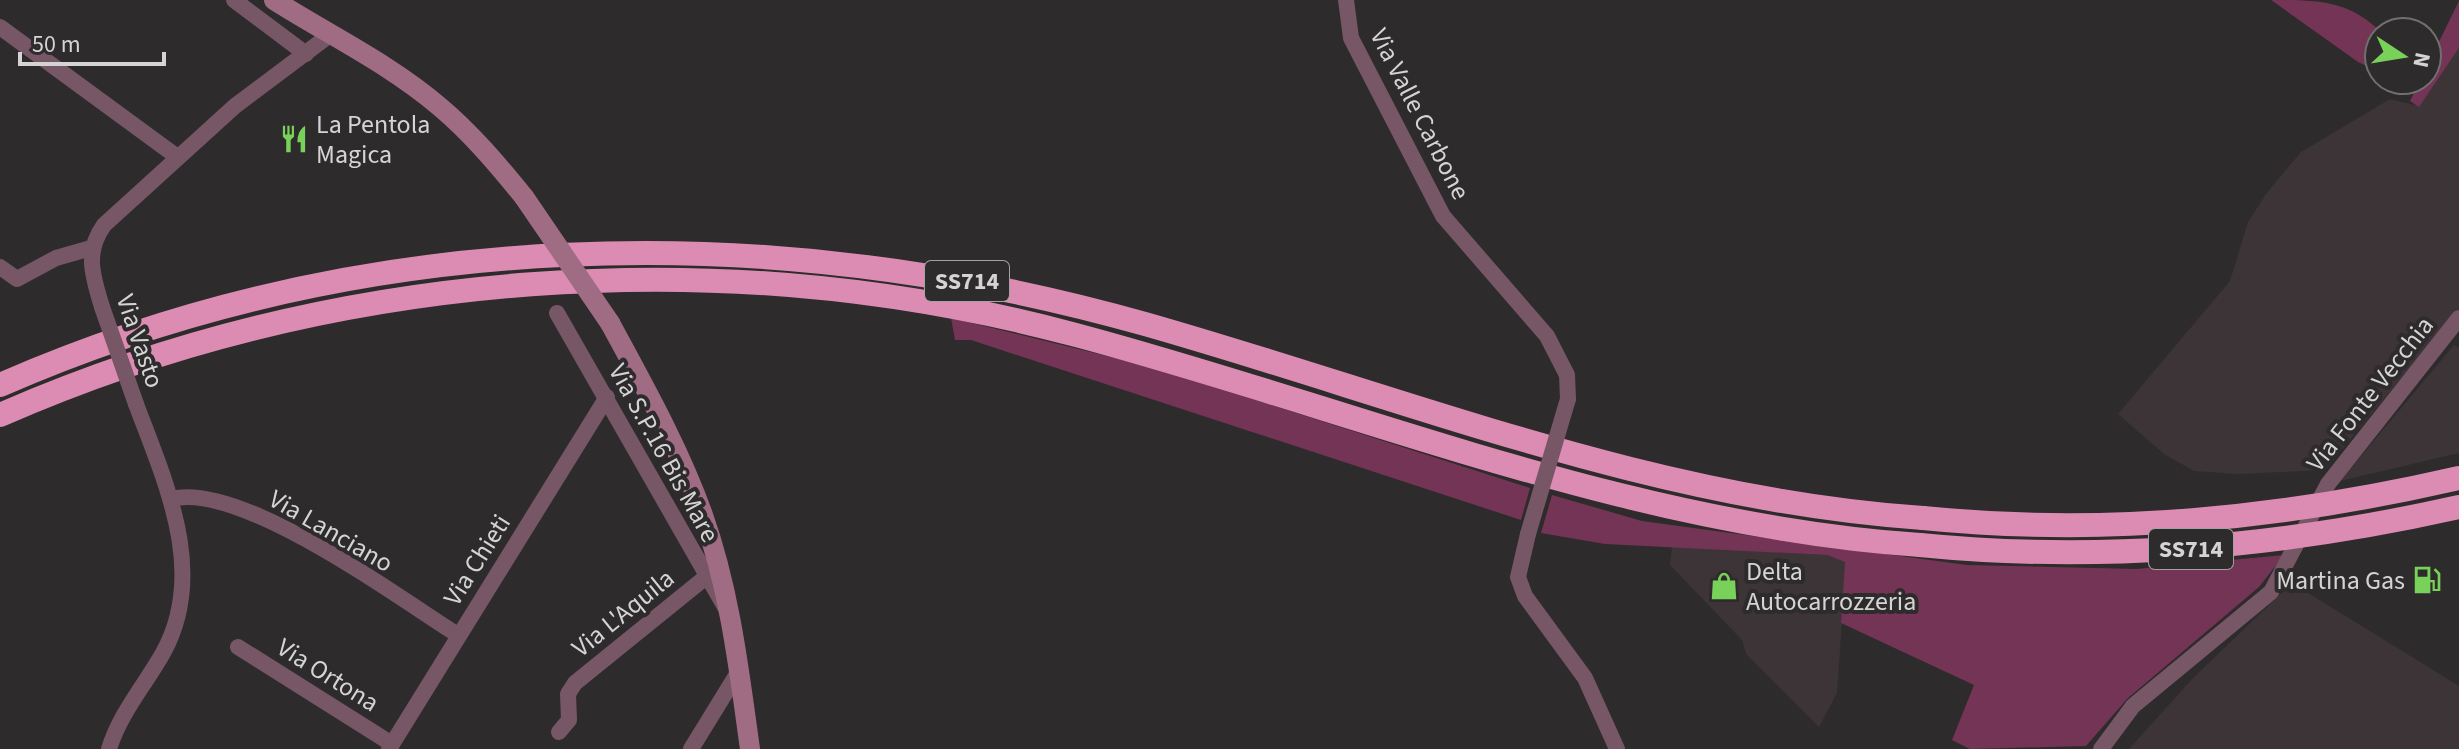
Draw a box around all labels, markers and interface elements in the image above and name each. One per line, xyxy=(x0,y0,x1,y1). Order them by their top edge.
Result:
scale bar xyxy=(20,16,164,66)
north arrow xyxy=(2363,16,2443,96)
street label: Via Valle Carbone xyxy=(1361,22,1479,206)
text: 50 m xyxy=(32,27,81,62)
text: N xyxy=(2404,49,2439,70)
place label: La Pentola Magica xyxy=(316,106,430,173)
restaurant icon: La Pentola Magica xyxy=(279,124,309,154)
road number: SS714 xyxy=(925,261,1009,301)
street label: Via Vasto xyxy=(107,289,173,393)
street label: Via Fonte Vecchia xyxy=(2298,308,2442,480)
street label: Via S.P.16 Bis Mare xyxy=(600,357,728,549)
street label: Via Lanciano xyxy=(262,481,400,581)
street label: Via Chieti xyxy=(434,507,520,613)
road number: SS714 xyxy=(2149,529,2233,569)
place label: Delta Autocarrozzeria xyxy=(1746,553,1916,620)
street label: Via L'Aquila xyxy=(564,560,682,666)
place label: Martina Gas xyxy=(2276,562,2405,599)
fuel station icon: Martina Gas xyxy=(2412,565,2442,595)
shop icon: Delta Autocarrozzeria xyxy=(1709,571,1739,601)
street label: Via Ortona xyxy=(270,629,386,721)

